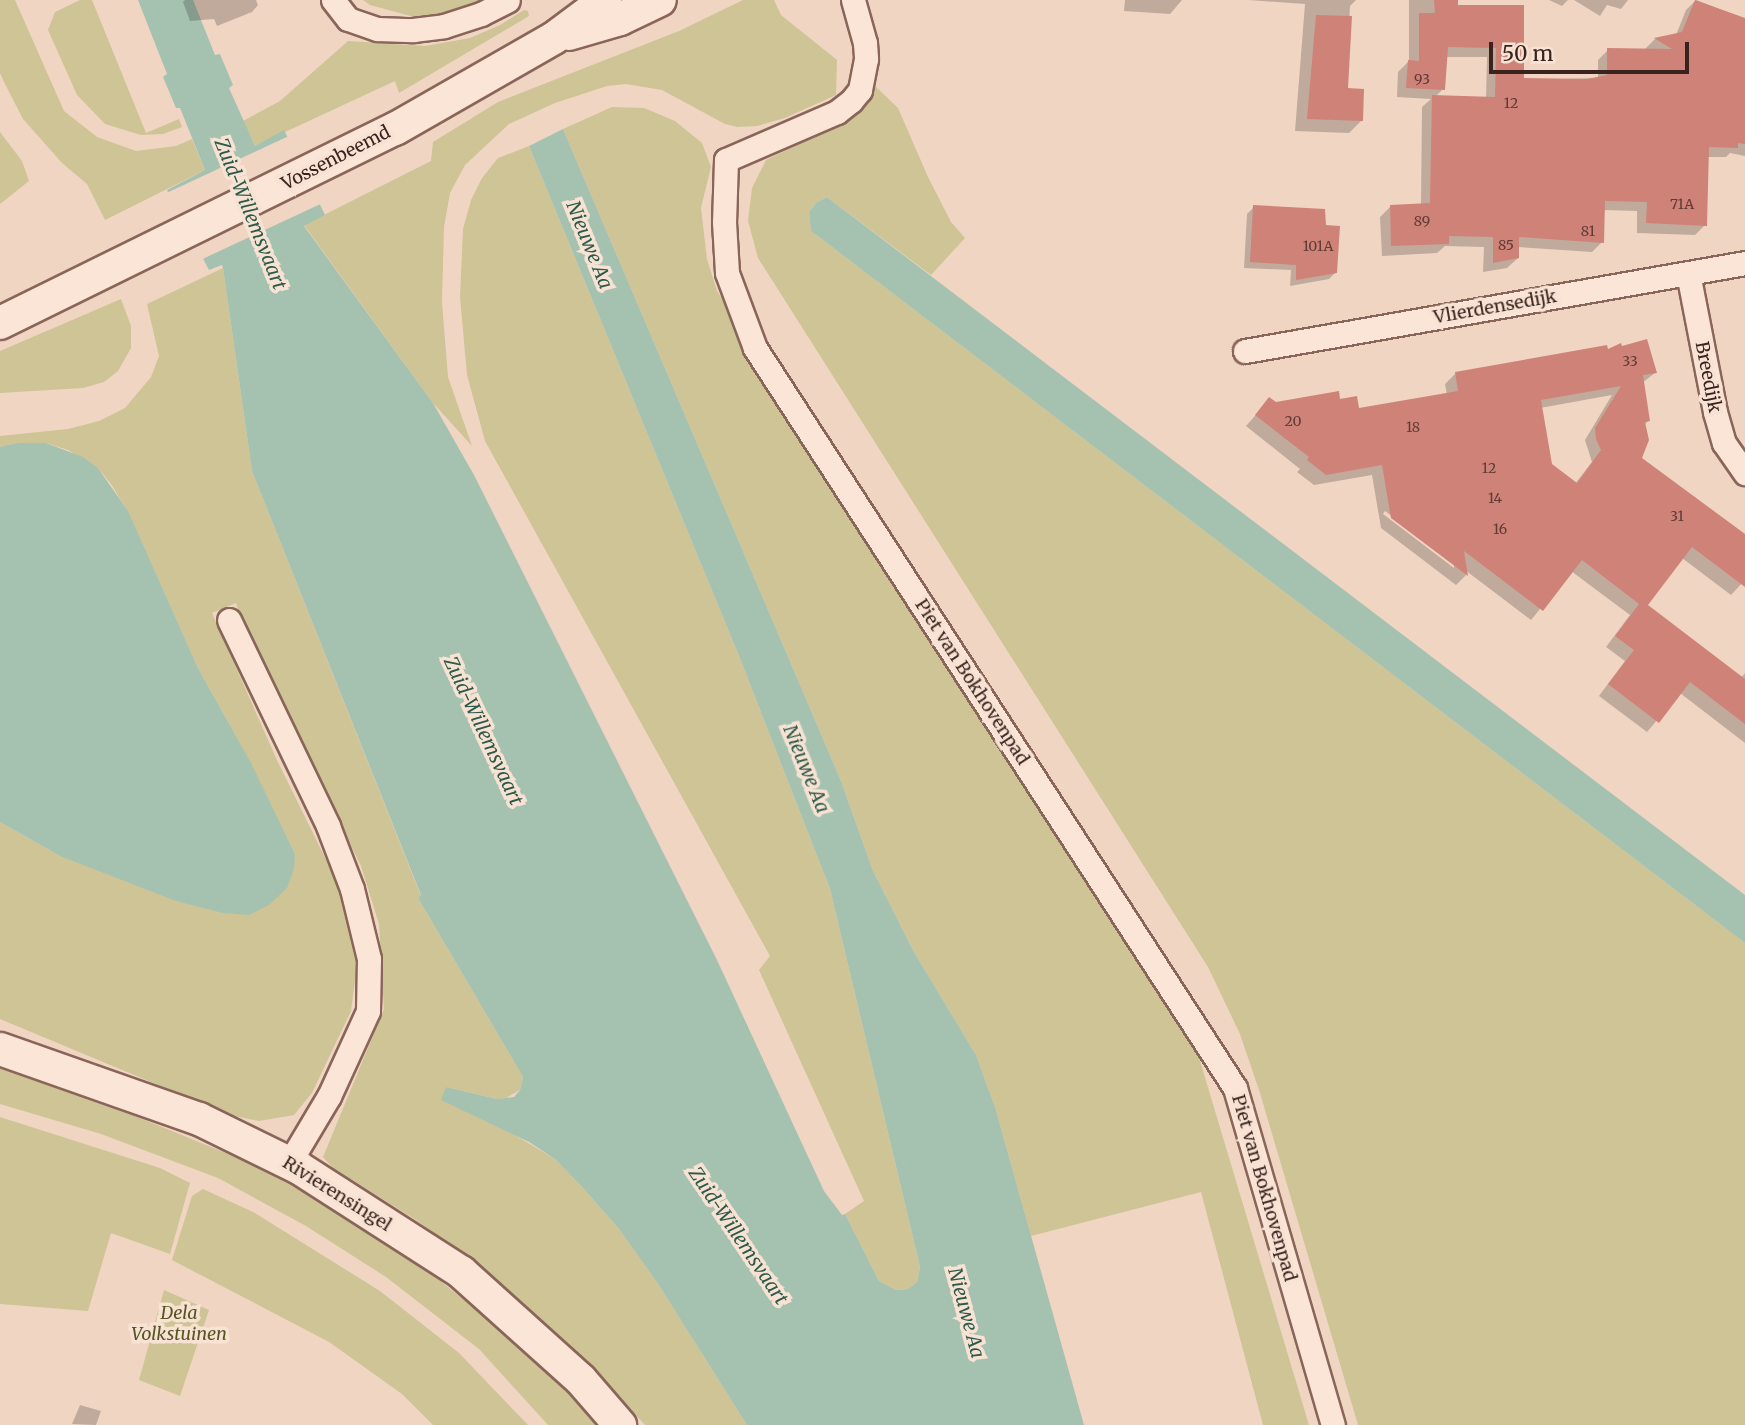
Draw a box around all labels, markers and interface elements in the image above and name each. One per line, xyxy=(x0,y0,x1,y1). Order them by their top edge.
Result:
scale bar xyxy=(1493,28,1692,72)
text: 50 m xyxy=(1502,40,1553,67)
house number: 93 xyxy=(1414,71,1430,87)
house number: 12 xyxy=(1504,95,1518,111)
street label: Vossenbeemd xyxy=(278,121,394,195)
water label: Zuid-Willemsvaart xyxy=(209,135,291,293)
house number: 71A xyxy=(1670,196,1694,212)
water label: Nieuwe Aa xyxy=(561,198,617,292)
house number: 89 xyxy=(1414,213,1430,229)
house number: 81 xyxy=(1581,223,1595,239)
house number: 85 xyxy=(1498,237,1514,253)
house number: 101A xyxy=(1303,238,1333,254)
street label: Vlierdensedijk xyxy=(1432,286,1558,328)
street label: Breedijk xyxy=(1691,340,1725,414)
house number: 33 xyxy=(1622,353,1638,369)
house number: 20 xyxy=(1284,413,1302,429)
house number: 18 xyxy=(1406,419,1420,435)
house number: 12 xyxy=(1482,460,1496,476)
house number: 14 xyxy=(1488,490,1502,506)
house number: 31 xyxy=(1670,508,1684,524)
house number: 16 xyxy=(1493,521,1507,537)
street label: Piet van Bokhovenpad xyxy=(910,595,1034,769)
water label: Zuid-Willemsvaart xyxy=(439,653,527,809)
water label: Nieuwe Aa xyxy=(778,722,834,816)
street label: Piet van Bokhovenpad xyxy=(1227,1092,1301,1284)
street label: Rivierensingel xyxy=(279,1152,395,1236)
water label: Zuid-Willemsvaart xyxy=(684,1163,792,1309)
water label: Nieuwe Aa xyxy=(943,1265,989,1361)
park label: Dela Volkstuinen xyxy=(131,1303,227,1346)

